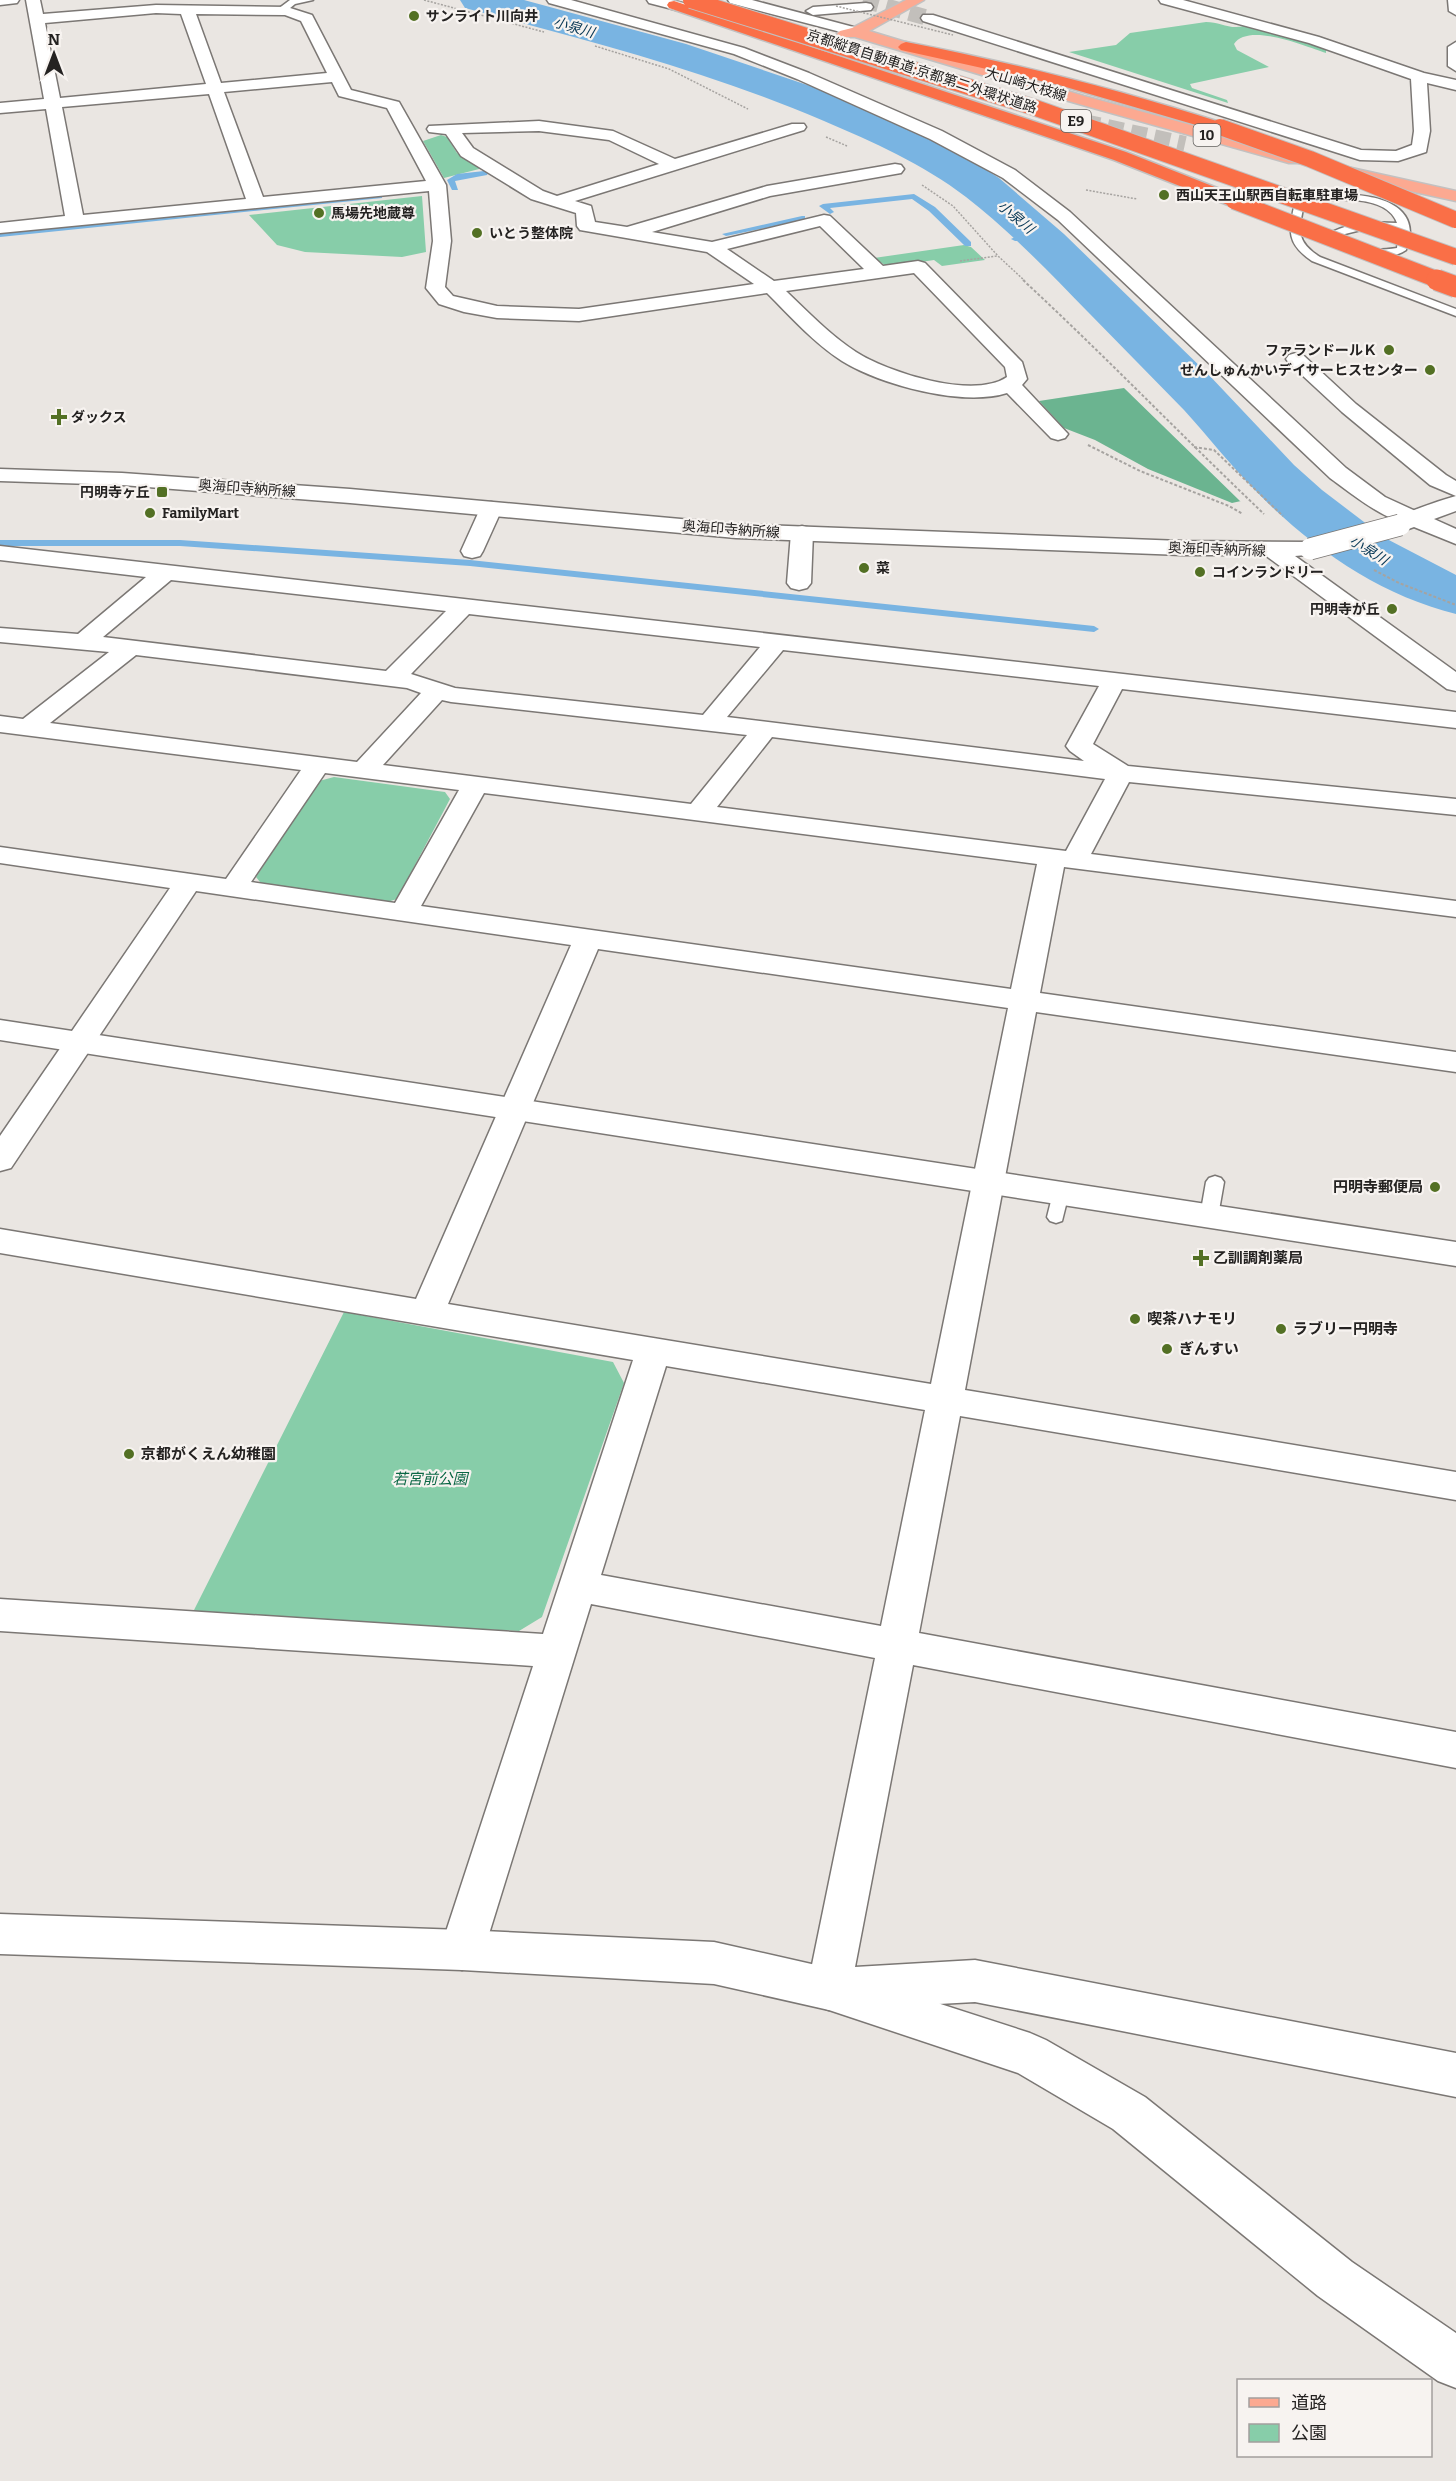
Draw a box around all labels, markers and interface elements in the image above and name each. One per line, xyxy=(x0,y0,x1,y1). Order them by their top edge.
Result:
place label: サンライト川向井 xyxy=(426,8,538,25)
marker: サンライト川向井 xyxy=(407,9,421,23)
water label: 小泉川 xyxy=(551,14,598,42)
north arrow xyxy=(24,24,84,84)
street label: 京都縦貫自動車道;京都第二外環状道路 xyxy=(805,26,1039,117)
text: N xyxy=(48,30,60,49)
street label: 大山崎大枝線 xyxy=(983,64,1069,105)
road number: E9 xyxy=(1061,110,1091,132)
road number: 10 xyxy=(1194,124,1220,146)
place label: 西山天王山駅西自転車駐車場 xyxy=(1176,187,1358,204)
marker: 西山天王山駅西自転車駐車場 xyxy=(1157,188,1171,202)
water label: 小泉川 xyxy=(994,197,1039,239)
place label: 馬場先地蔵尊 xyxy=(331,205,415,222)
marker: 馬場先地蔵尊 xyxy=(312,206,326,220)
place label: いとう整体院 xyxy=(489,225,573,242)
marker: いとう整体院 xyxy=(470,226,484,240)
place label: ファランドールＫ xyxy=(1265,342,1377,359)
marker: ファランドールＫ xyxy=(1382,343,1396,357)
place label: せんしゅんかいデイサーヒスセンター xyxy=(1180,362,1418,379)
marker: せんしゅんかいデイサーヒスセンター xyxy=(1423,363,1437,377)
place label: ダックス xyxy=(71,409,127,426)
marker: ダックス xyxy=(52,410,66,424)
street label: 奥海印寺納所線 xyxy=(197,477,296,500)
place label: 円明寺ヶ丘 xyxy=(80,484,150,501)
marker: 円明寺ヶ丘 xyxy=(155,485,169,499)
place label: FamilyMart xyxy=(162,505,240,522)
marker: FamilyMart xyxy=(143,506,157,520)
street label: 奥海印寺納所線 xyxy=(681,518,780,541)
water label: 小泉川 xyxy=(1346,532,1393,570)
street label: 奥海印寺納所線 xyxy=(1168,539,1266,560)
place label: 菜 xyxy=(876,560,890,577)
marker: 菜 xyxy=(857,561,871,575)
place label: コインランドリー xyxy=(1212,564,1324,581)
marker: コインランドリー xyxy=(1193,565,1207,579)
place label: 円明寺が丘 xyxy=(1310,601,1380,618)
marker: 円明寺が丘 xyxy=(1385,602,1399,616)
place label: 円明寺郵便局 xyxy=(1333,1178,1423,1196)
marker: 円明寺郵便局 xyxy=(1428,1180,1442,1194)
place label: 乙訓調剤薬局 xyxy=(1213,1249,1303,1267)
marker: 乙訓調剤薬局 xyxy=(1194,1251,1208,1265)
place label: 喫茶ハナモリ xyxy=(1147,1310,1237,1328)
marker: 喫茶ハナモリ xyxy=(1128,1312,1142,1326)
place label: ラブリー円明寺 xyxy=(1293,1320,1398,1338)
marker: ラブリー円明寺 xyxy=(1274,1322,1288,1336)
place label: ぎんすい xyxy=(1179,1340,1239,1358)
marker: ぎんすい xyxy=(1160,1342,1174,1356)
place label: 京都がくえん幼稚園 xyxy=(141,1445,276,1463)
marker: 京都がくえん幼稚園 xyxy=(122,1447,136,1461)
park label: 若宮前公園 xyxy=(392,1470,469,1488)
legend xyxy=(1237,2379,1432,2457)
text: 道路 xyxy=(1291,2392,1327,2414)
text: 公園 xyxy=(1291,2422,1327,2444)

